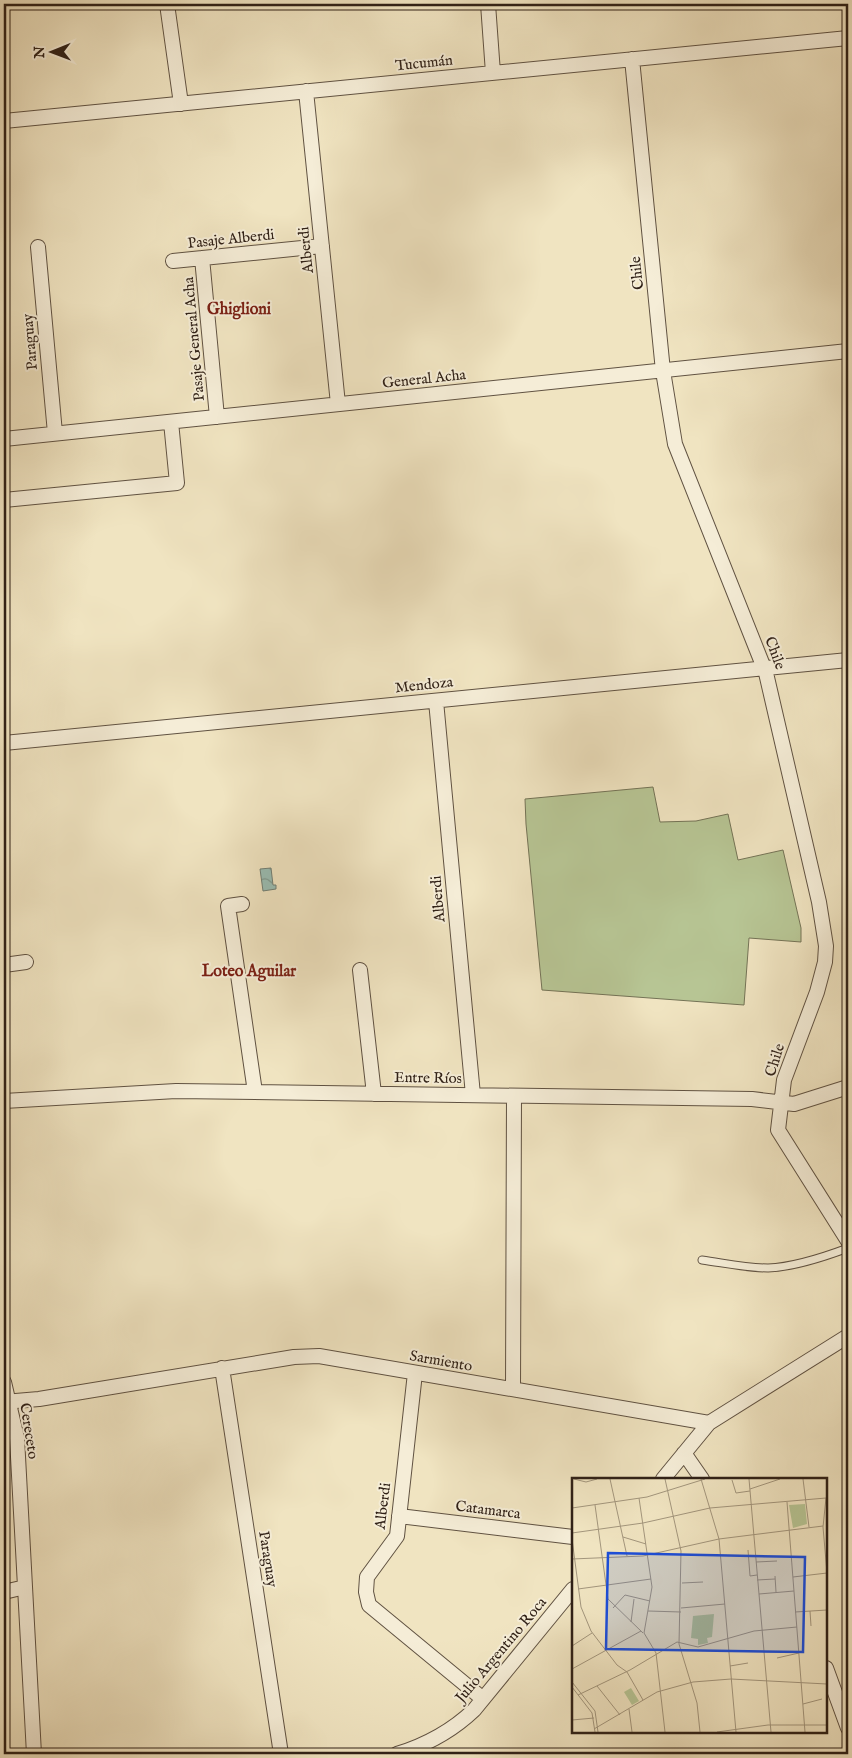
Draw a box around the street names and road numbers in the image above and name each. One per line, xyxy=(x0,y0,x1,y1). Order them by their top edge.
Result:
street label: Tucumán xyxy=(394,51,454,75)
street label: Pasaje Alberdi xyxy=(187,225,275,253)
street label: Alberdi xyxy=(294,226,318,275)
street label: Chile xyxy=(626,255,648,291)
street label: Pasaje General Acha xyxy=(179,276,209,402)
street label: Paraguay xyxy=(18,312,42,371)
street label: General Acha xyxy=(381,365,467,393)
street label: Chile xyxy=(760,634,790,672)
street label: Mendoza xyxy=(394,672,455,697)
street label: Alberdi xyxy=(427,875,450,924)
street label: Chile xyxy=(761,1041,789,1079)
street label: Entre Ríos xyxy=(394,1068,462,1088)
street label: Sarmiento xyxy=(408,1346,474,1376)
street label: Cereceto xyxy=(15,1402,43,1460)
street label: Alberdi xyxy=(371,1482,395,1531)
street label: Catamarca xyxy=(454,1497,522,1523)
street label: Paraguay xyxy=(254,1530,282,1589)
street label: Julio Argentino Roca xyxy=(450,1593,551,1708)

